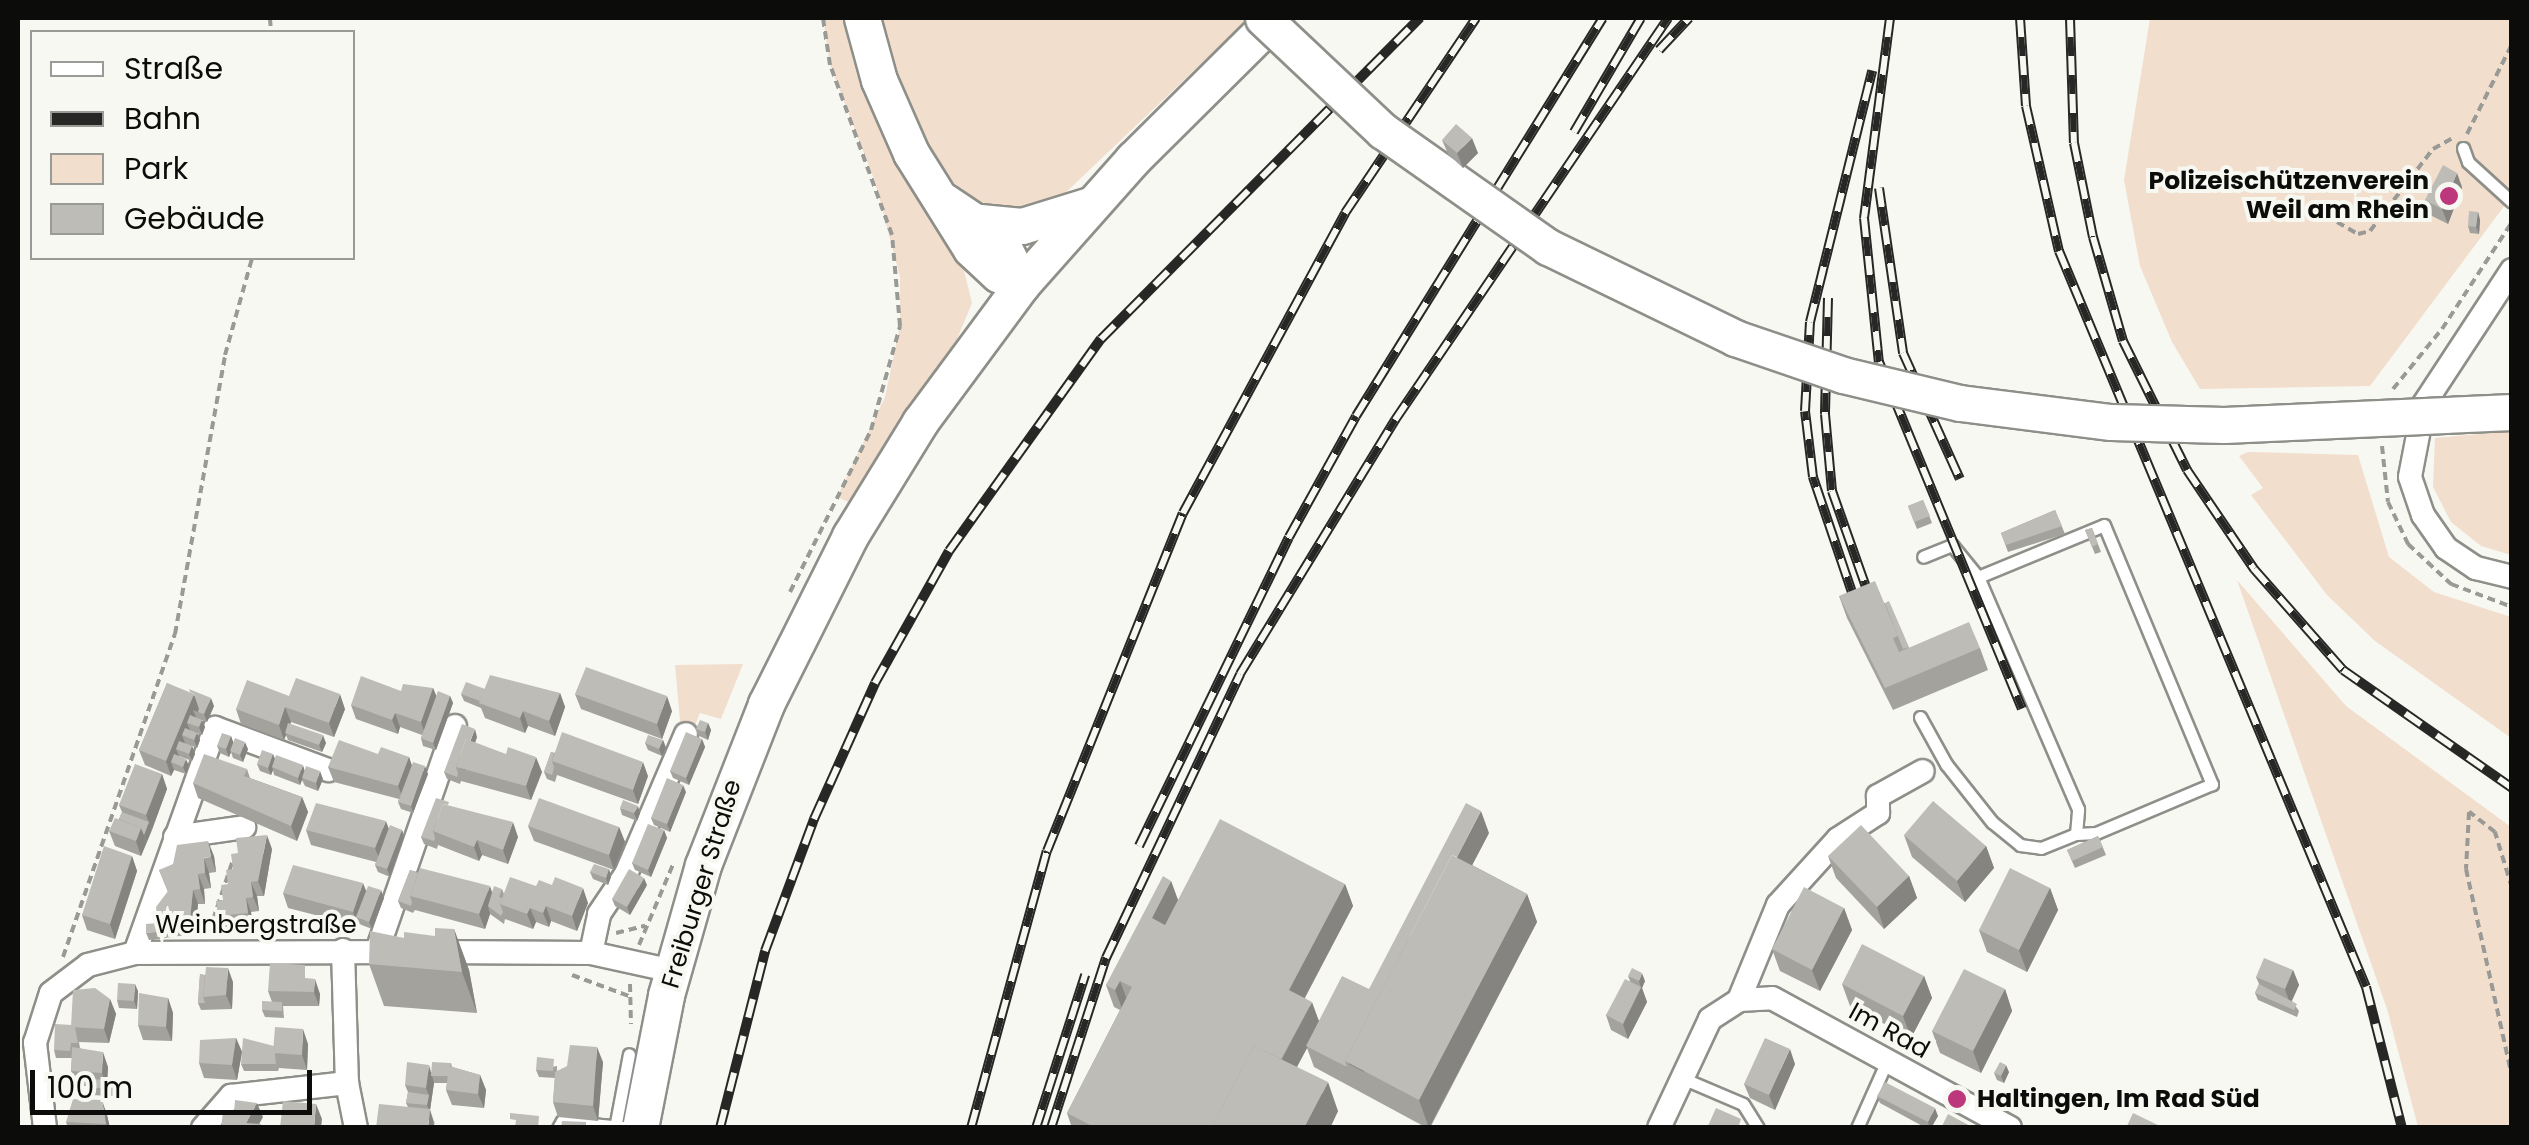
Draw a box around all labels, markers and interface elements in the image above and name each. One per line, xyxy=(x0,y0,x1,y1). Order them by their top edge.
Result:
legend xyxy=(30,30,355,260)
text: Straße xyxy=(124,47,223,90)
text: Bahn xyxy=(124,97,201,140)
text: Park xyxy=(124,147,188,190)
place label: Polizeischützenverein Weil am Rhein xyxy=(2149,167,2429,226)
marker: Polizeischützenverein Weil am Rhein xyxy=(2438,185,2460,207)
text: Gebäude xyxy=(124,197,265,240)
street label: Freiburger Straße xyxy=(656,776,748,992)
street label: Weinbergstraße xyxy=(155,910,357,940)
street label: Im Rad xyxy=(1843,997,1935,1065)
scale bar xyxy=(35,1050,318,1112)
text: 100 m xyxy=(47,1066,133,1109)
place label: Haltingen, Im Rad Süd xyxy=(1977,1084,2260,1114)
marker: Haltingen, Im Rad Süd xyxy=(1946,1088,1968,1110)

